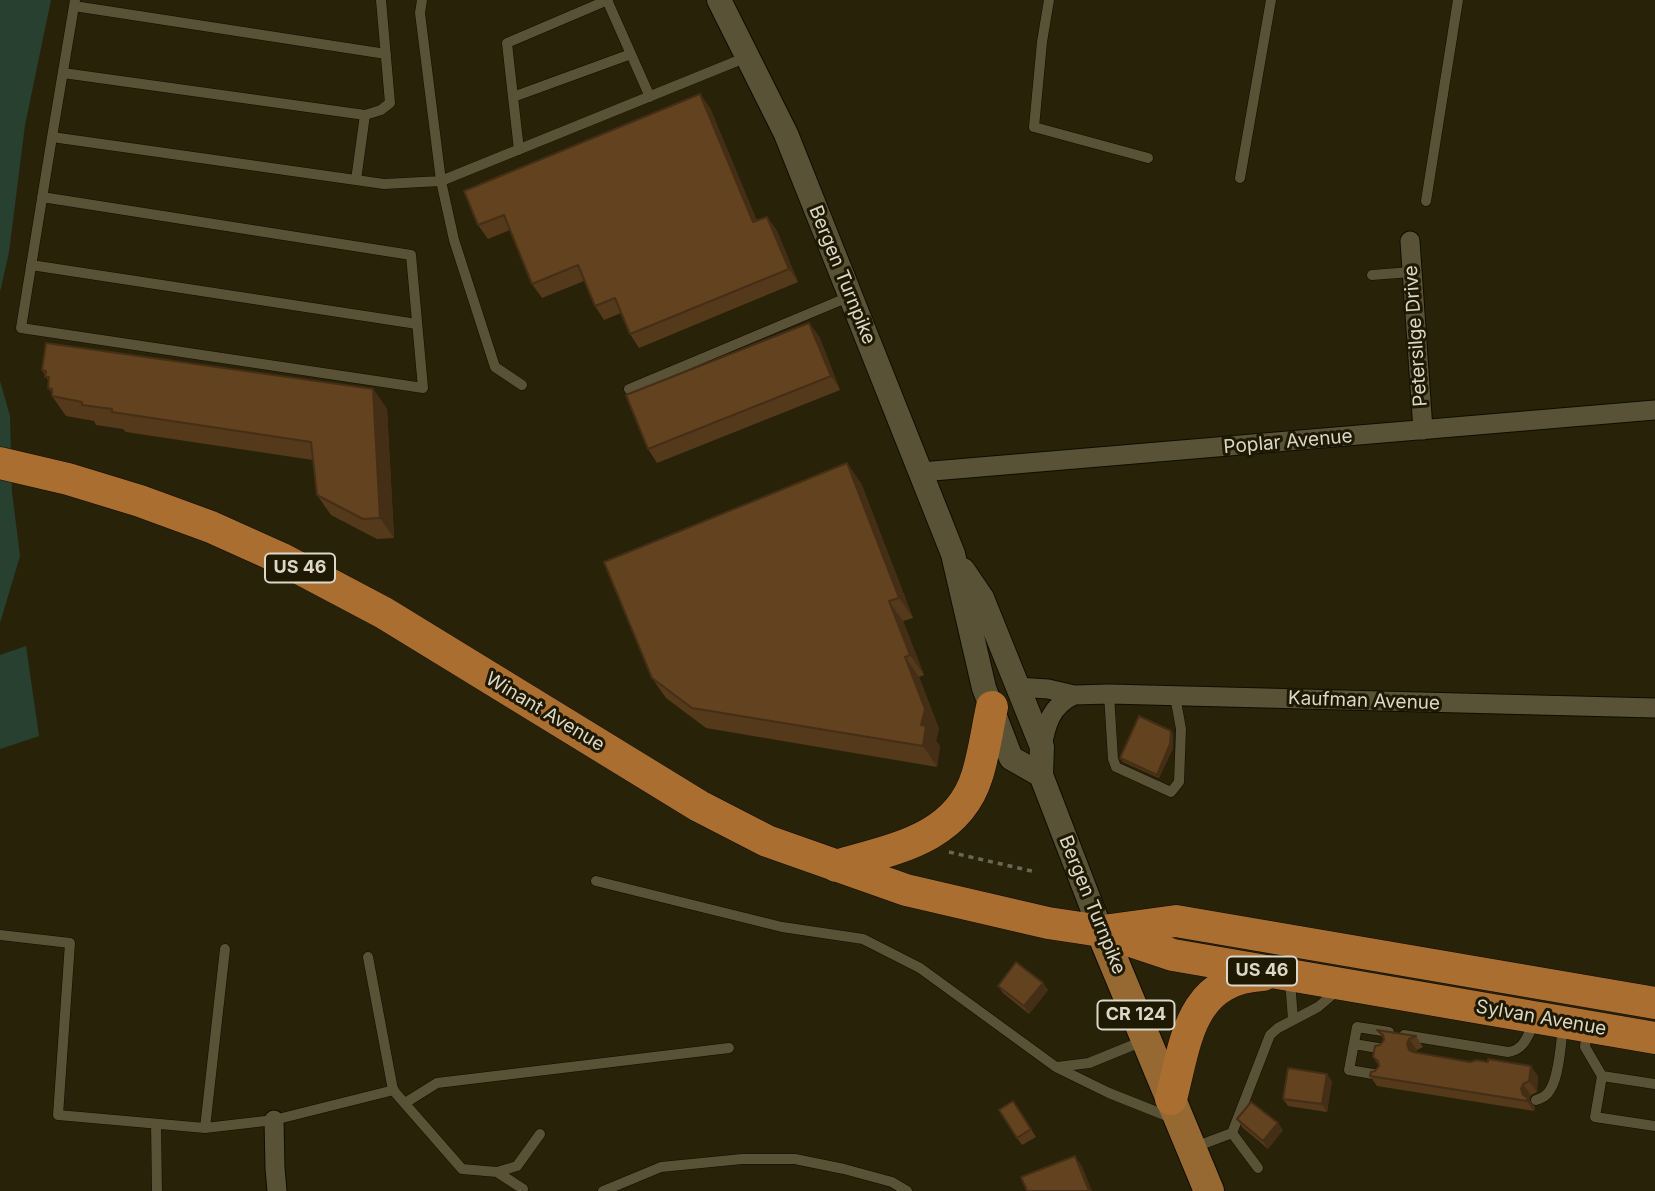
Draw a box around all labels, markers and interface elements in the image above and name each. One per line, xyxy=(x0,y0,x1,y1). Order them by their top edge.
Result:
street label: Bergen Turnpike xyxy=(804,202,880,348)
street label: Petersilge Drive xyxy=(1400,264,1432,408)
street label: Poplar Avenue xyxy=(1222,425,1354,459)
road number: US 46 xyxy=(265,554,335,582)
street label: Winant Avenue xyxy=(481,668,609,756)
street label: Kaufman Avenue xyxy=(1287,687,1441,715)
street label: Bergen Turnpike xyxy=(1054,832,1130,978)
road number: US 46 xyxy=(1227,956,1297,986)
street label: Sylvan Avenue xyxy=(1474,995,1608,1041)
road number: CR 124 xyxy=(1098,1000,1174,1030)

